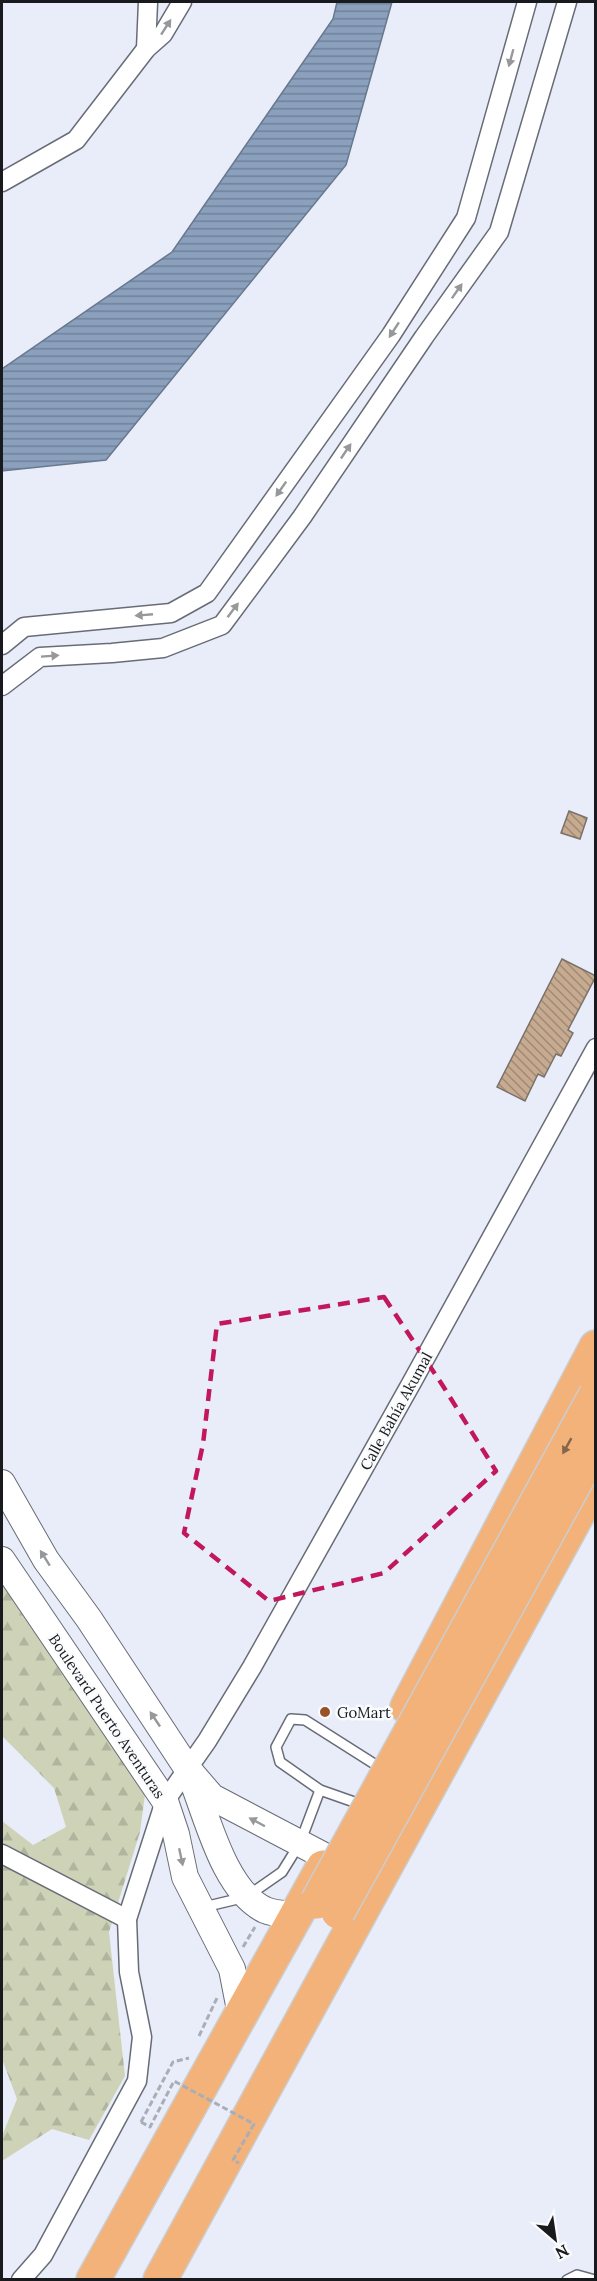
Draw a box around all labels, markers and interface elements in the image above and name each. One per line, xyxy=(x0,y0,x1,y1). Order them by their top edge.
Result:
one-way arrow xyxy=(160,19,171,35)
one-way arrow xyxy=(506,49,516,67)
one-way arrow xyxy=(451,283,463,299)
one-way arrow xyxy=(388,322,399,339)
one-way arrow xyxy=(341,443,352,460)
one-way arrow xyxy=(275,481,287,497)
one-way arrow xyxy=(227,602,239,618)
one-way arrow xyxy=(135,610,154,620)
one-way arrow xyxy=(41,652,60,661)
street label: Calle Bahía Akumal xyxy=(356,1349,436,1473)
one-way arrow xyxy=(562,1438,572,1455)
one-way arrow xyxy=(40,1550,51,1566)
street label: Boulevard Puerto Aventuras xyxy=(45,1630,169,1802)
place label: GoMart xyxy=(337,1703,391,1722)
marker: GoMart xyxy=(318,1705,332,1719)
one-way arrow xyxy=(149,1712,161,1728)
one-way arrow xyxy=(248,1817,265,1827)
one-way arrow xyxy=(177,1848,186,1867)
north arrow xyxy=(525,2209,585,2269)
text: N xyxy=(552,2240,573,2264)

